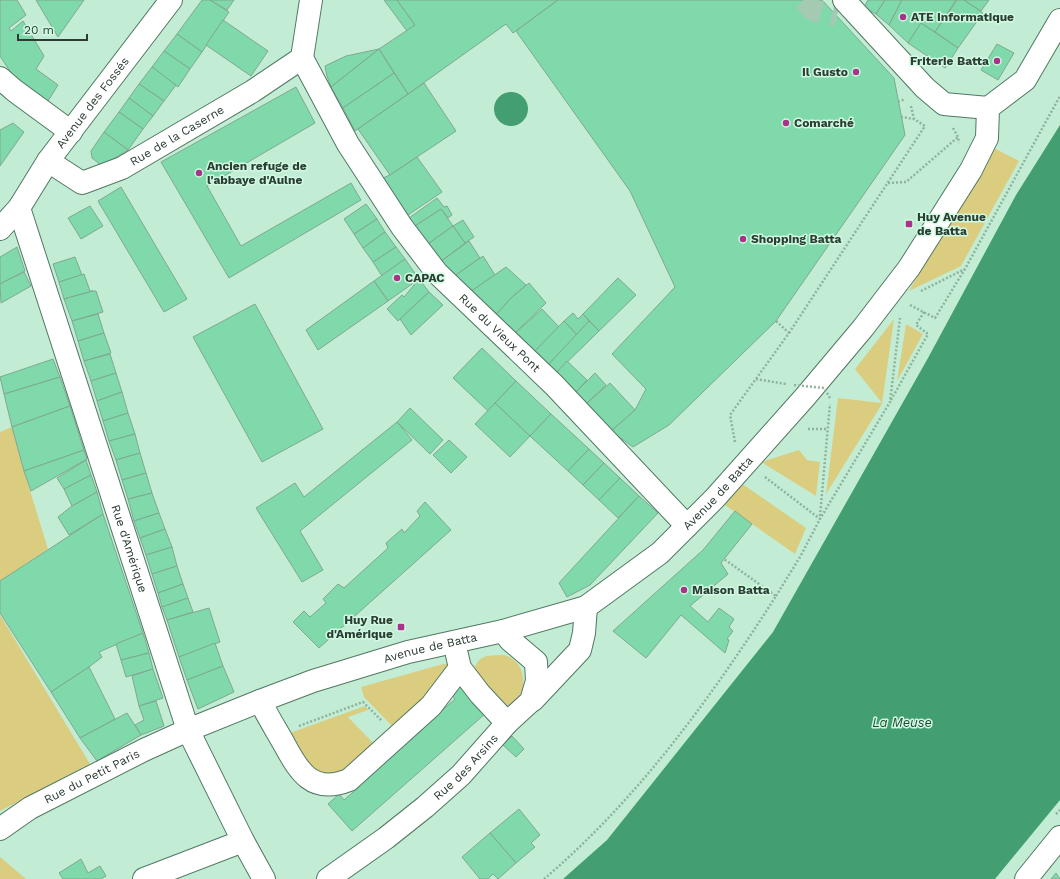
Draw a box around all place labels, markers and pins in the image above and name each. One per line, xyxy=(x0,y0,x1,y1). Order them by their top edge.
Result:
place label: ATE Informatique xyxy=(911,10,1014,24)
marker: ATE Informatique xyxy=(898,12,908,22)
place label: Friterie Batta xyxy=(910,54,989,68)
marker: Friterie Batta xyxy=(992,56,1002,66)
place label: Il Gusto xyxy=(802,65,848,79)
marker: Il Gusto xyxy=(851,67,861,77)
place label: Comarché xyxy=(794,116,854,130)
marker: Comarché xyxy=(781,118,791,128)
place label: Ancien refuge de l'abbaye d'Aulne xyxy=(207,159,307,187)
marker: Ancien refuge de l'abbaye d'Aulne xyxy=(194,168,204,178)
place label: Huy Avenue de Batta xyxy=(917,210,986,238)
marker: Huy Avenue de Batta xyxy=(904,219,914,229)
place label: Shopping Batta xyxy=(751,232,842,246)
marker: Shopping Batta xyxy=(738,234,748,244)
place label: CAPAC xyxy=(405,271,445,285)
marker: CAPAC xyxy=(392,273,402,283)
place label: Maison Batta xyxy=(692,583,770,597)
marker: Maison Batta xyxy=(679,585,689,595)
place label: Huy Rue d'Amérique xyxy=(326,613,393,641)
marker: Huy Rue d'Amérique xyxy=(396,622,406,632)

